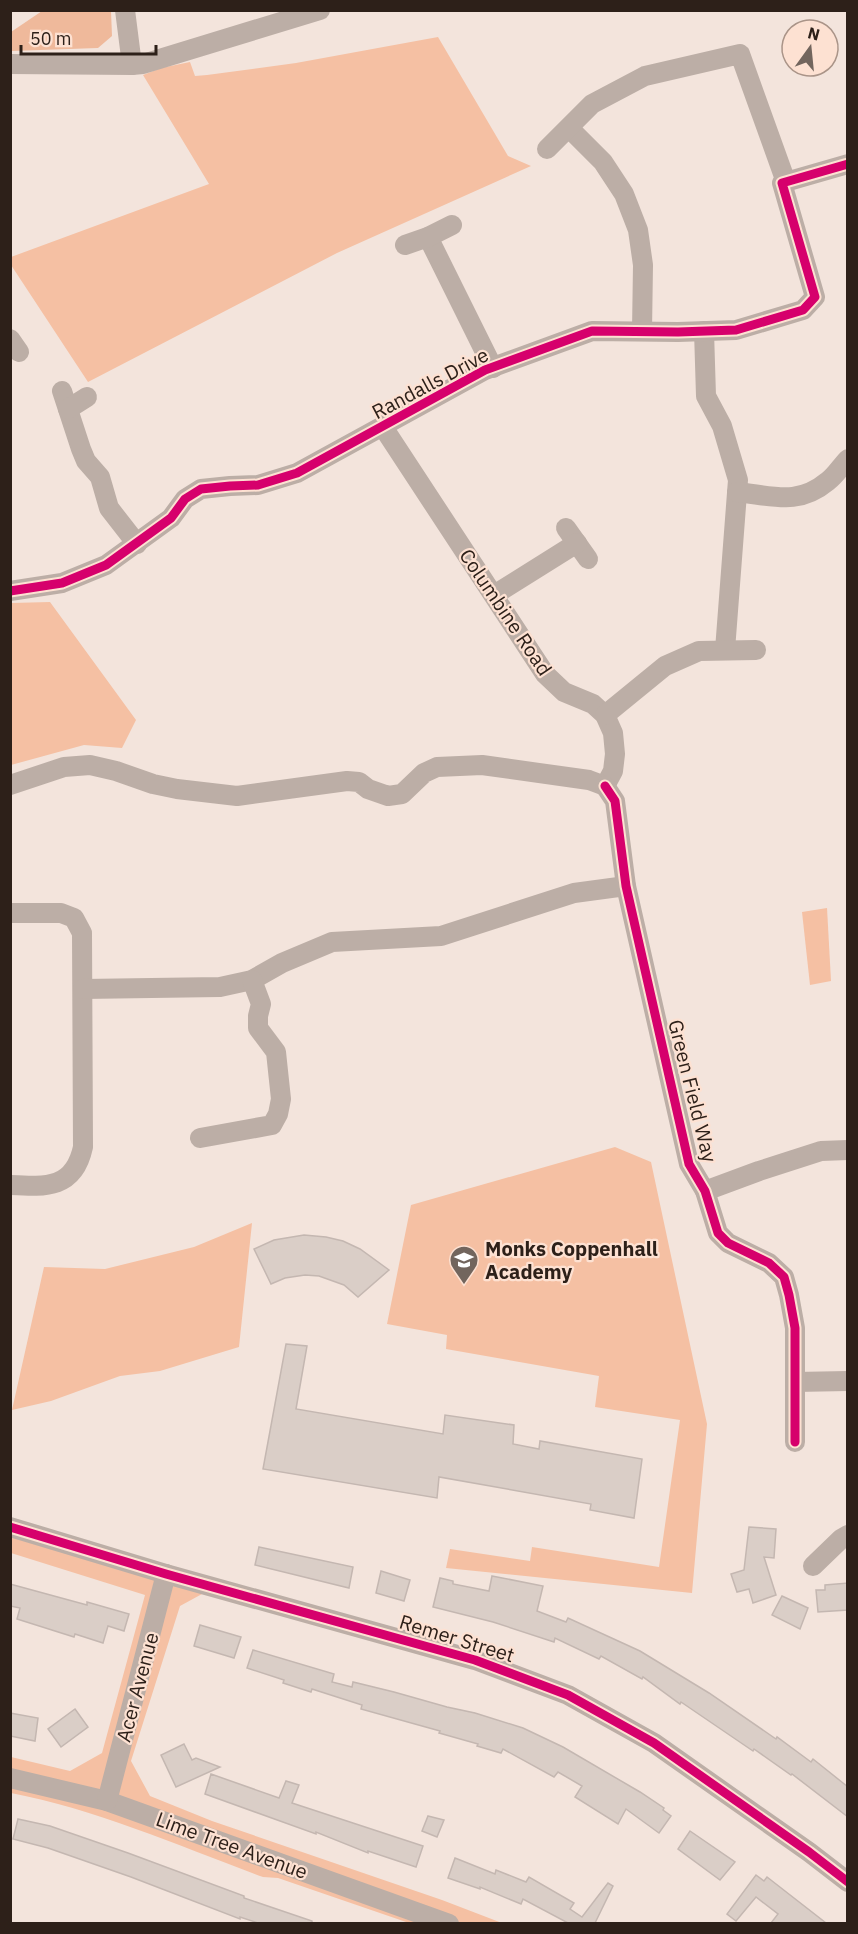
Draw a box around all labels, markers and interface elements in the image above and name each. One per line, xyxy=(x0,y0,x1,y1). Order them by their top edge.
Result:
scale bar xyxy=(21,18,156,56)
north arrow xyxy=(780,18,840,78)
text: N xyxy=(806,22,822,45)
text: 50 m xyxy=(30,27,72,50)
street label: Randalls Drive xyxy=(367,341,493,425)
street label: Columbine Road xyxy=(454,543,558,681)
street label: Green Field Way xyxy=(662,1017,724,1165)
place label: Monks Coppenhall Academy xyxy=(485,1235,658,1285)
school or university icon: Monks Coppenhall Academy xyxy=(448,1244,480,1286)
street label: Remer Street xyxy=(396,1608,518,1668)
street label: Acer Avenue xyxy=(109,1629,165,1745)
street label: Lime Tree Avenue xyxy=(152,1805,312,1885)

